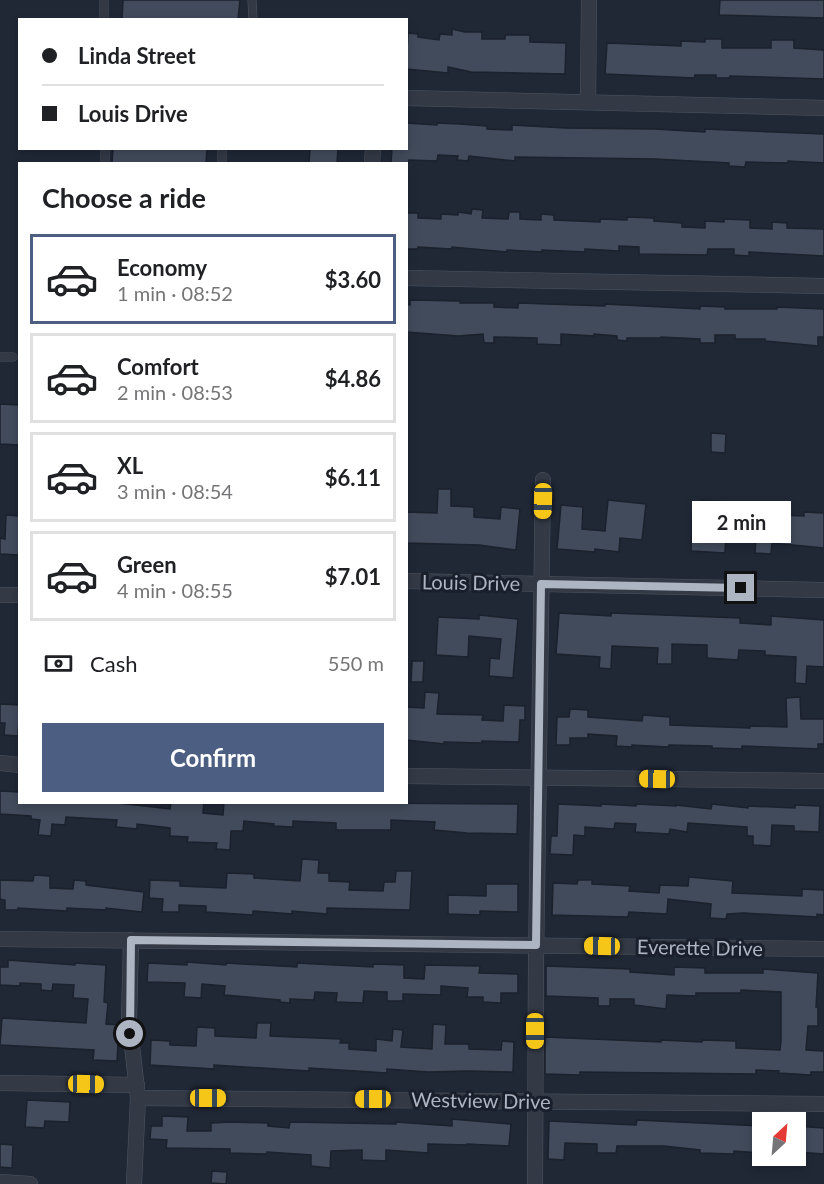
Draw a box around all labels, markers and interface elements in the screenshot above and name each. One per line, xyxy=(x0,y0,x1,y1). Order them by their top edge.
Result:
text: Linda Street xyxy=(78,42,196,69)
text: Louis Drive xyxy=(78,100,188,127)
text: Choose a ride xyxy=(42,181,206,214)
icon: car xyxy=(45,252,99,306)
text: Economy xyxy=(117,254,207,281)
text: $3.60 xyxy=(325,266,381,293)
text: 1 min · 08:52 xyxy=(117,281,233,305)
icon: car xyxy=(45,351,99,405)
text: Comfort xyxy=(117,353,199,380)
text: $4.86 xyxy=(325,365,381,392)
text: 2 min · 08:53 xyxy=(117,380,233,404)
icon: car xyxy=(45,450,99,504)
text: XL xyxy=(117,452,143,479)
text: $6.11 xyxy=(325,464,381,491)
text: 3 min · 08:54 xyxy=(117,479,233,503)
car xyxy=(534,483,552,519)
callout: 2 min xyxy=(692,501,790,543)
text: 2 min xyxy=(717,510,766,534)
icon: car xyxy=(45,549,99,603)
text: Green xyxy=(117,551,177,578)
text: $7.01 xyxy=(325,563,381,590)
street label: Louis Drive xyxy=(422,569,520,595)
route end xyxy=(727,574,754,601)
text: 4 min · 08:55 xyxy=(117,578,233,602)
icon: cash xyxy=(42,647,75,680)
text: Cash xyxy=(90,650,137,677)
text: 550 m xyxy=(328,651,384,675)
button: Confirm xyxy=(42,723,384,792)
car xyxy=(639,770,675,788)
street label: Everette Drive xyxy=(637,934,763,960)
car xyxy=(584,937,620,955)
car xyxy=(526,1013,544,1049)
route start xyxy=(116,1020,143,1047)
car xyxy=(68,1075,104,1093)
street label: Westview Drive xyxy=(411,1087,551,1113)
car xyxy=(190,1089,226,1107)
car xyxy=(355,1090,391,1108)
north arrow xyxy=(752,1112,806,1166)
map controls xyxy=(752,1112,806,1166)

